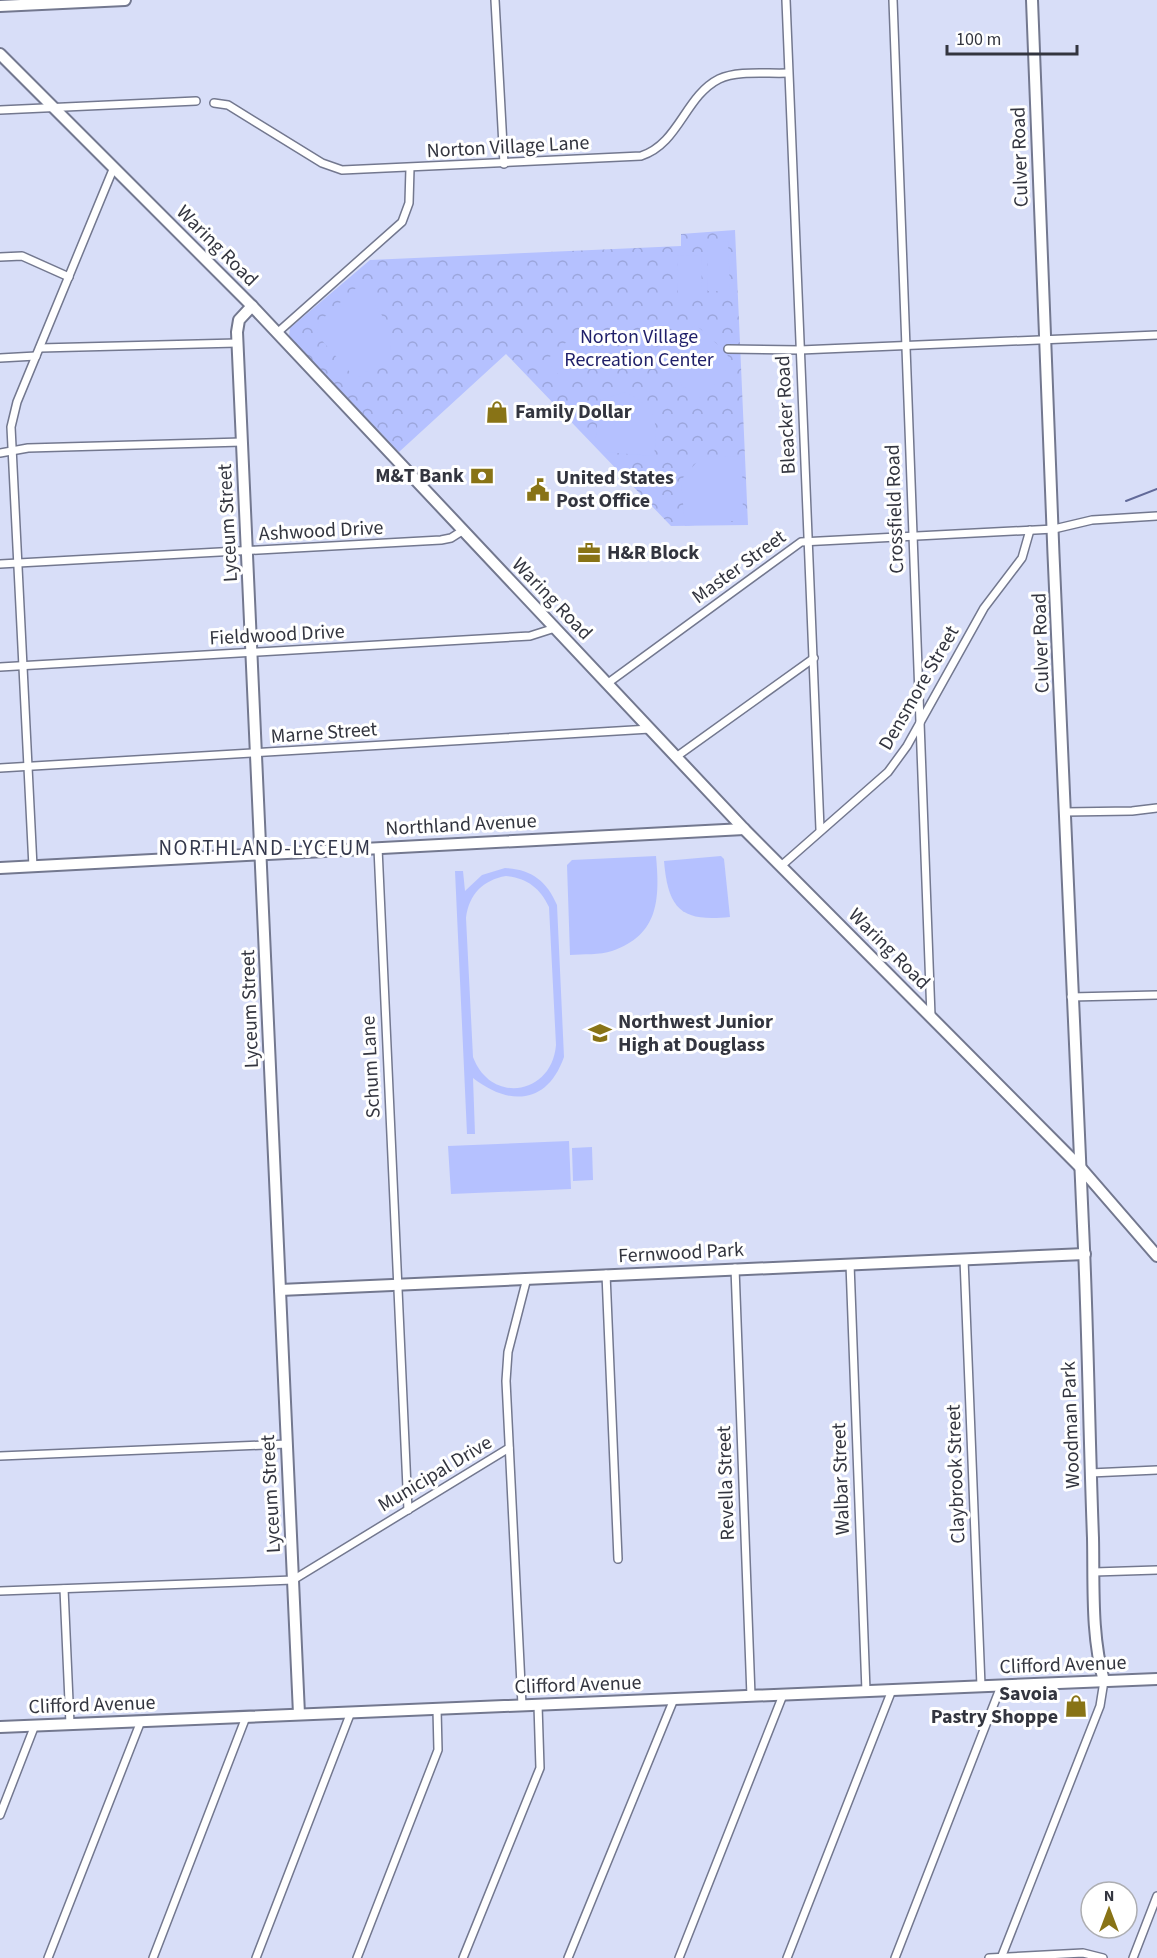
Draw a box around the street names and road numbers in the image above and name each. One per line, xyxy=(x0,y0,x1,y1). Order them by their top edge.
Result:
street label: Culver Road xyxy=(1004,106,1036,208)
street label: Norton Village Lane xyxy=(426,129,590,165)
street label: Waring Road xyxy=(170,199,264,293)
street label: Bleacker Road xyxy=(769,355,803,475)
street label: Crossfield Road xyxy=(879,444,911,574)
street label: Lyceum Street xyxy=(211,463,245,583)
street label: Ashwood Drive xyxy=(258,514,384,548)
street label: Master Street xyxy=(686,523,792,611)
street label: Waring Road xyxy=(505,551,599,647)
street label: Culver Road xyxy=(1025,592,1057,694)
street label: Fieldwood Drive xyxy=(209,617,345,653)
street label: Densmore Street xyxy=(872,620,966,756)
street label: Marne Street xyxy=(270,715,378,751)
street label: Northland Avenue xyxy=(385,807,537,843)
street label: Waring Road xyxy=(842,902,936,996)
street label: Lyceum Street xyxy=(234,949,266,1069)
street label: Schum Lane xyxy=(354,1015,388,1119)
street label: Fernwood Park xyxy=(617,1236,745,1270)
street label: Woodman Park xyxy=(1055,1361,1087,1489)
street label: Claybrook Street xyxy=(940,1404,972,1544)
street label: Walbar Street xyxy=(825,1422,857,1536)
street label: Revella Street xyxy=(710,1425,742,1541)
street label: Municipal Drive xyxy=(373,1429,497,1519)
street label: Lyceum Street xyxy=(254,1434,288,1554)
street label: Clifford Avenue xyxy=(999,1649,1127,1681)
street label: Clifford Avenue xyxy=(514,1669,642,1701)
street label: Clifford Avenue xyxy=(28,1689,156,1721)

